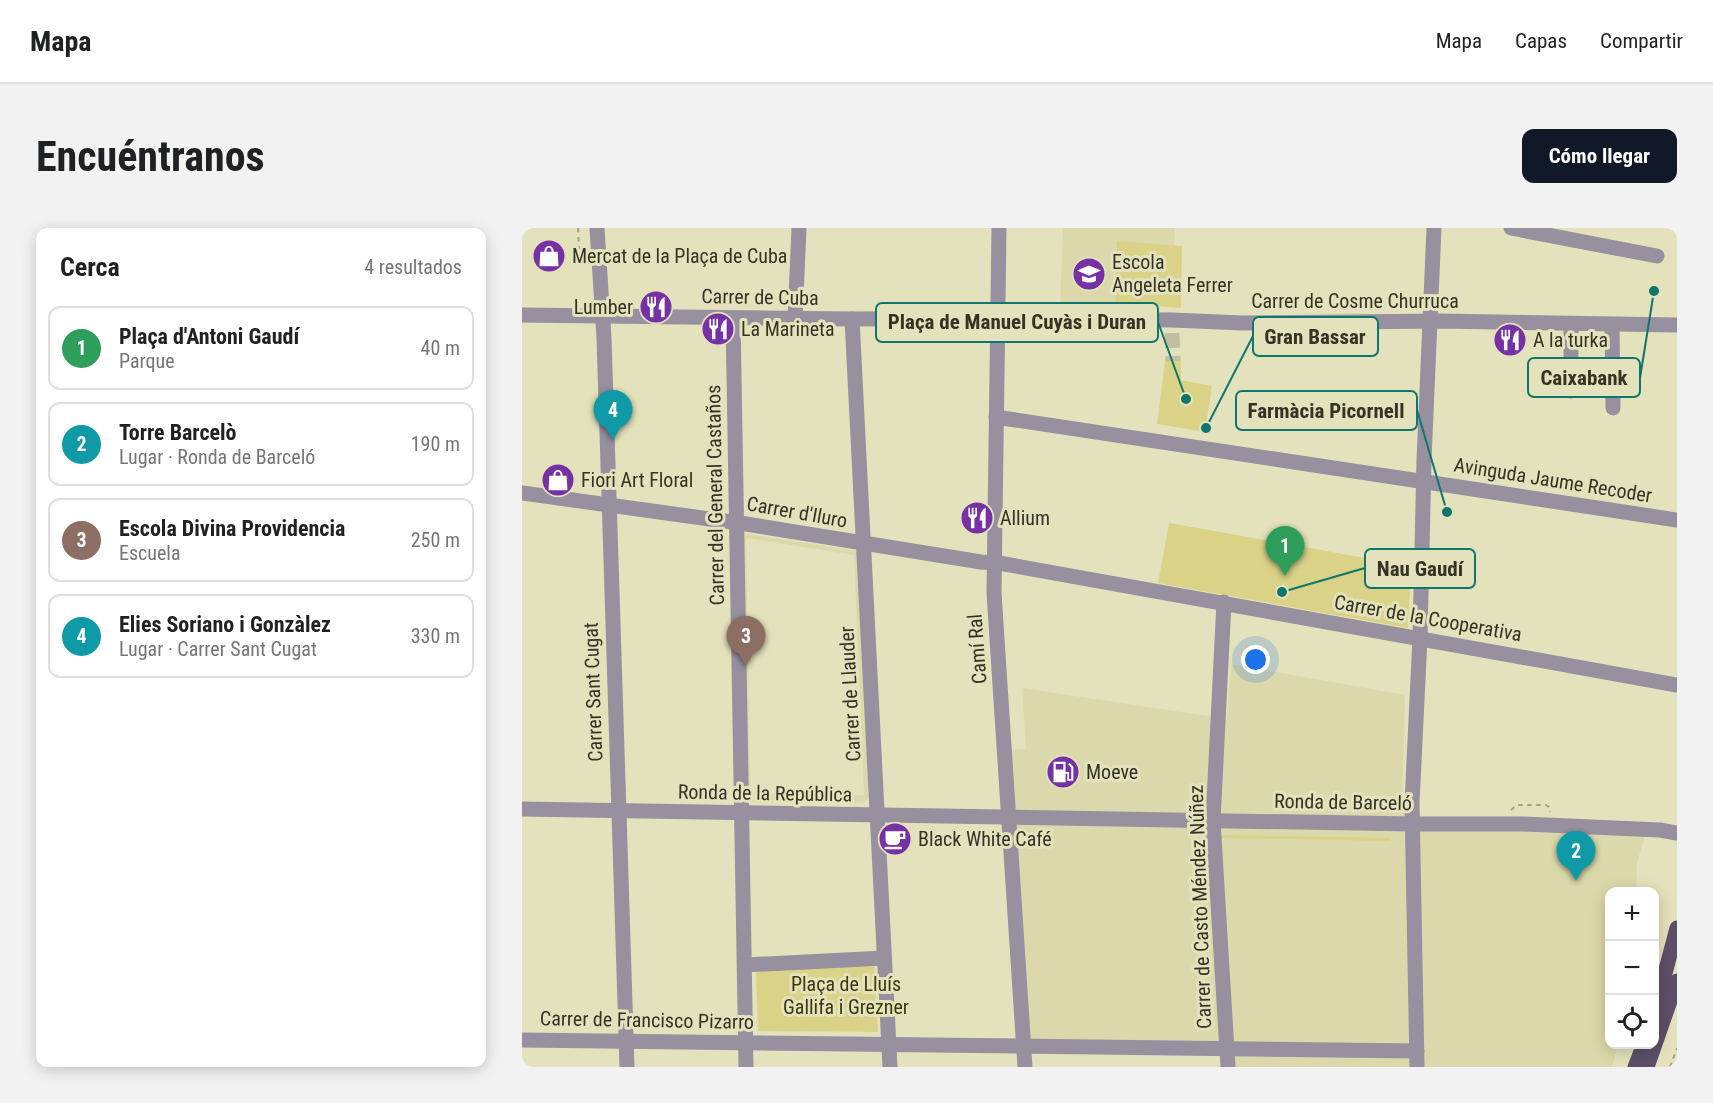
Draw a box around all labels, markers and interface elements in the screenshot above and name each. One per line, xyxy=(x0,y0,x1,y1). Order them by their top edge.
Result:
text: Mapa xyxy=(30,25,91,58)
text: Mapa xyxy=(1436,29,1482,53)
text: Capas xyxy=(1515,29,1567,53)
text: Compartir xyxy=(1600,29,1683,53)
button: Cómo llegar xyxy=(1522,129,1677,183)
text: Encuéntranos xyxy=(36,132,265,181)
shop icon: Mercat de la Plaça de Cuba xyxy=(531,238,567,274)
place label: Mercat de la Plaça de Cuba xyxy=(572,244,787,268)
place label: Escola Angeleta Ferrer xyxy=(1112,250,1233,297)
text: Cerca xyxy=(60,252,120,282)
text: 4 resultados xyxy=(364,255,462,279)
school or university icon: Escola Angeleta Ferrer xyxy=(1071,256,1107,292)
street label: Carrer de Cuba xyxy=(701,284,819,310)
restaurant icon: Lumber xyxy=(638,289,674,325)
street label: Carrer de Cosme Churruca xyxy=(1251,289,1459,313)
place label: Lumber xyxy=(574,295,633,319)
callout: Plaça de Manuel Cuyàs i Duran xyxy=(876,303,1158,342)
text: Plaça de Manuel Cuyàs i Duran xyxy=(888,310,1146,334)
restaurant icon: La Marineta xyxy=(700,311,736,347)
place label: La Marineta xyxy=(741,317,835,341)
callout: Gran Bassar xyxy=(1253,317,1378,356)
restaurant icon: A la turka xyxy=(1492,322,1528,358)
text: Plaça d'Antoni Gaudí xyxy=(119,324,299,349)
text: Gran Bassar xyxy=(1264,325,1366,349)
place label: A la turka xyxy=(1533,328,1608,352)
text: 1 xyxy=(76,336,87,360)
text: 40 m xyxy=(421,336,460,360)
text: Parque xyxy=(119,349,175,373)
callout: Caixabank xyxy=(1528,358,1640,397)
text: Caixabank xyxy=(1540,366,1629,390)
street label: Carrer del General Castaños xyxy=(701,385,729,605)
pin: 4 xyxy=(594,390,632,440)
callout: Farmàcia Picornell xyxy=(1236,391,1417,430)
text: Farmàcia Picornell xyxy=(1248,399,1404,423)
text: Torre Barcelò xyxy=(119,420,237,445)
text: 2 xyxy=(76,432,87,456)
text: 190 m xyxy=(411,432,460,456)
text: Lugar · Ronda de Barceló xyxy=(119,445,315,469)
street label: Avinguda Jaume Recoder xyxy=(1452,452,1654,508)
shop icon: Fiori Art Floral xyxy=(540,462,576,498)
place label: Fiori Art Floral xyxy=(581,468,693,492)
street label: Carrer d'Iluro xyxy=(745,491,849,533)
restaurant icon: Allium xyxy=(959,500,995,536)
place label: Allium xyxy=(1000,506,1050,530)
text: Escola Divina Providencia xyxy=(119,516,345,541)
pin: 1 xyxy=(1266,526,1305,576)
text: 3 xyxy=(76,528,87,552)
text: 250 m xyxy=(411,528,460,552)
text: Escuela xyxy=(119,541,181,565)
callout: Nau Gaudí xyxy=(1365,549,1475,588)
text: Nau Gaudí xyxy=(1377,557,1465,581)
street label: Carrer de la Cooperativa xyxy=(1332,590,1524,646)
text: Elies Soriano i Gonzàlez xyxy=(119,612,331,637)
street label: Camí Ral xyxy=(963,613,991,685)
pin: 3 xyxy=(726,616,766,666)
street label: Carrer Sant Cugat xyxy=(579,622,607,762)
text: 4 xyxy=(76,624,87,648)
text: 330 m xyxy=(411,624,460,648)
street label: Carrer de Llauder xyxy=(834,626,866,762)
text: Lugar · Carrer Sant Cugat xyxy=(119,637,317,661)
your location xyxy=(1241,645,1270,674)
fuel station icon: Moeve xyxy=(1045,754,1081,790)
place label: Moeve xyxy=(1086,760,1138,784)
street label: Ronda de la República xyxy=(678,779,852,807)
street label: Carrer de Casto Méndez Núñez xyxy=(1184,785,1216,1029)
street label: Ronda de Barceló xyxy=(1274,789,1412,815)
cafe icon: Black White Café xyxy=(877,821,913,857)
place label: Black White Café xyxy=(918,827,1052,851)
pin: 2 xyxy=(1556,832,1596,881)
map controls xyxy=(1605,887,1659,1049)
button: + xyxy=(1605,887,1659,941)
button: − xyxy=(1605,941,1659,995)
park label: Plaça de Lluís Gallifa i Grezner xyxy=(783,972,909,1019)
button: locate xyxy=(1605,995,1659,1049)
street label: Carrer de Francisco Pizarro xyxy=(540,1006,754,1034)

